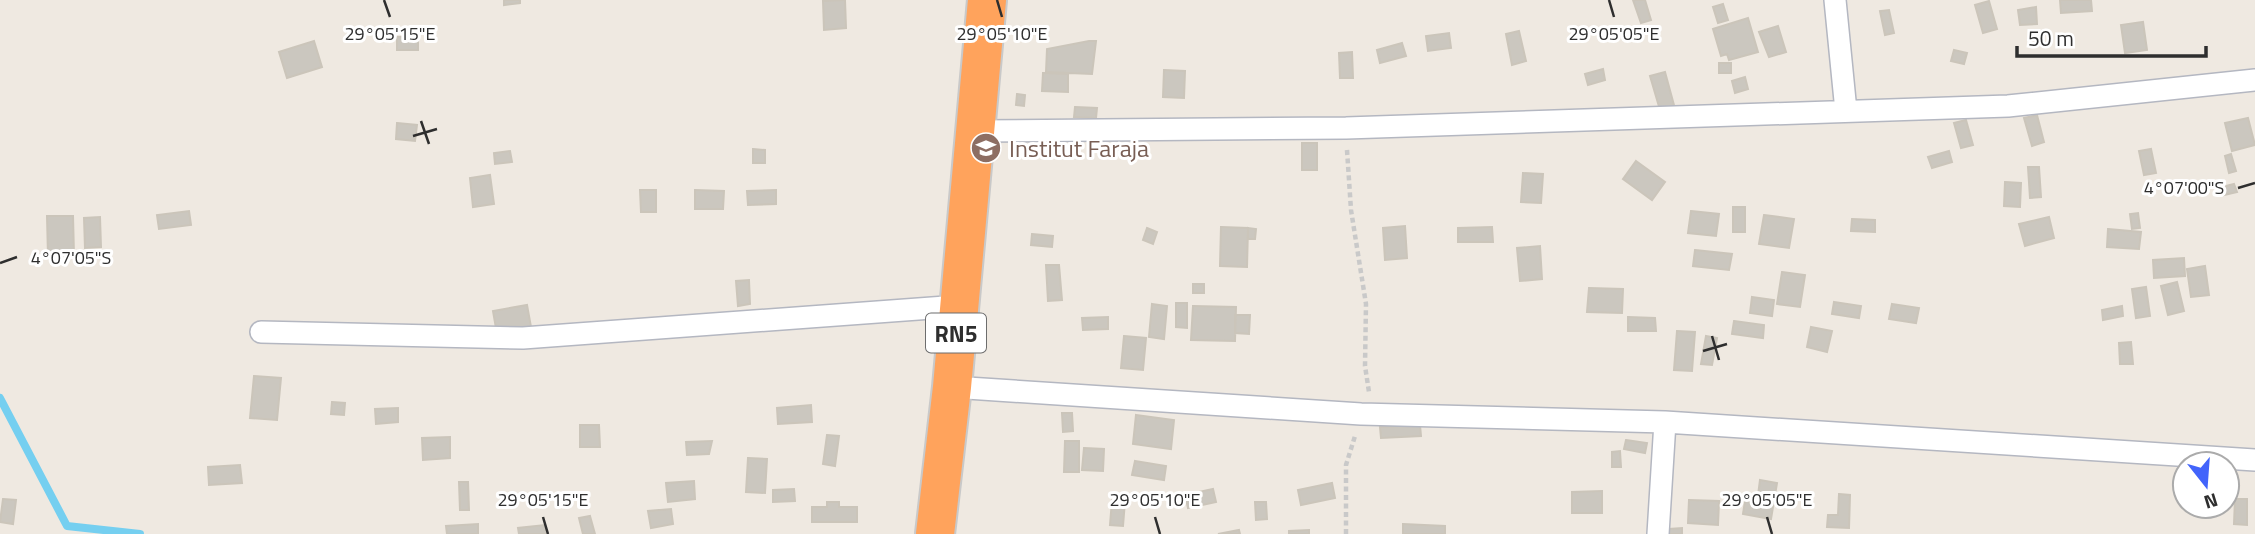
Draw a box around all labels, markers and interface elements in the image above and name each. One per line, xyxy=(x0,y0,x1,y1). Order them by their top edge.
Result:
scale bar xyxy=(2017,14,2206,58)
text: 29°05'15"E xyxy=(345,20,436,47)
text: 29°05'10"E xyxy=(957,20,1048,47)
text: 29°05'05"E xyxy=(1569,20,1660,47)
text: 50 m xyxy=(2028,22,2074,54)
place label: Institut Faraja xyxy=(1009,130,1149,166)
school or university icon: Institut Faraja xyxy=(969,131,1003,165)
text: 4°07'00"S xyxy=(2144,174,2224,201)
text: 4°07'05"S xyxy=(31,244,111,271)
road number: RN5 xyxy=(926,314,986,352)
north arrow xyxy=(2171,450,2241,520)
text: 29°05'15"E xyxy=(498,486,589,513)
text: 29°05'10"E xyxy=(1110,486,1201,513)
text: 29°05'05"E xyxy=(1722,486,1813,513)
text: N xyxy=(2201,486,2222,518)

